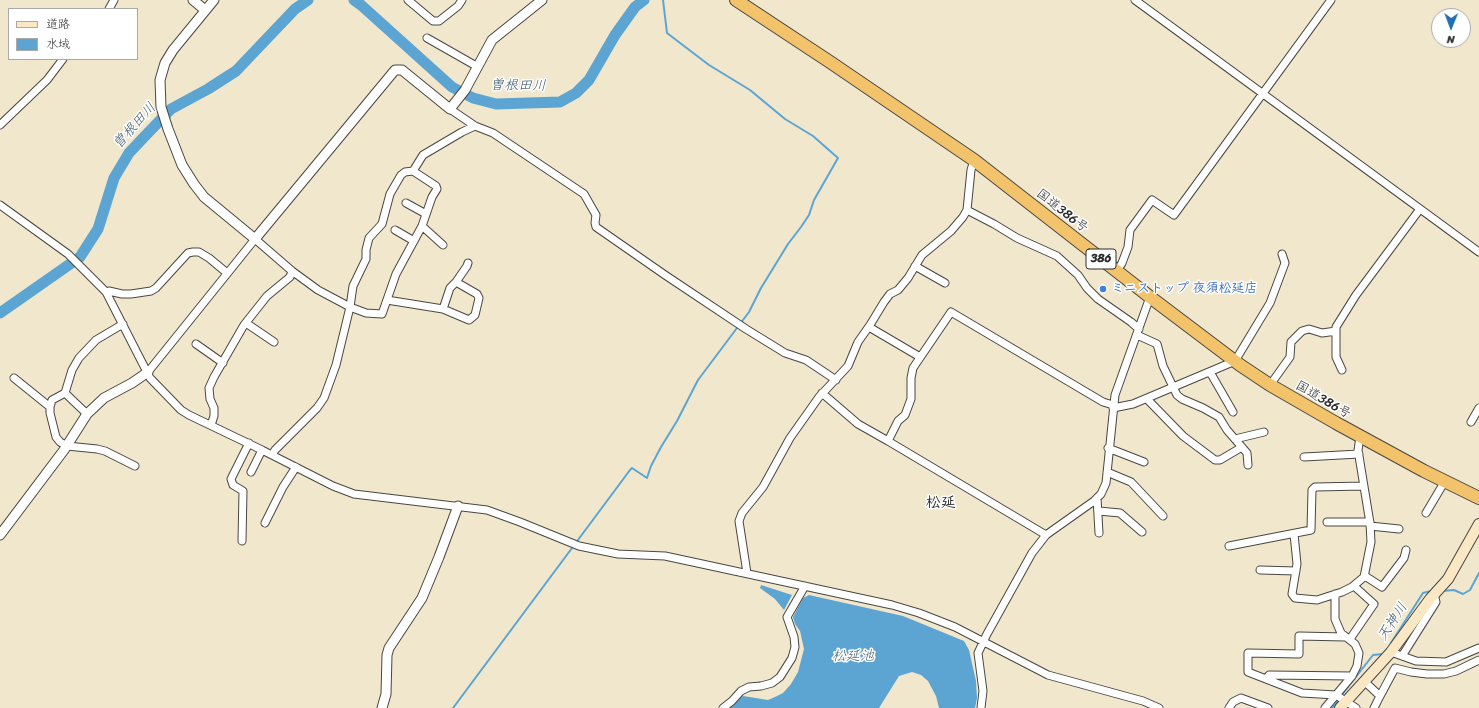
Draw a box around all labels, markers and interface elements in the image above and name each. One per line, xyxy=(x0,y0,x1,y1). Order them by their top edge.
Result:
legend xyxy=(8,8,138,60)
north arrow xyxy=(1431,8,1471,48)
text: 道路 xyxy=(46,13,70,35)
text: N xyxy=(1447,30,1455,49)
text: 水域 xyxy=(46,33,70,55)
water label: 曽根田川 xyxy=(490,77,546,95)
water label: 曽根田川 xyxy=(110,100,160,152)
street label: 国道386号 xyxy=(1033,186,1091,236)
road number: 386 xyxy=(1086,249,1116,269)
place label: ミニストップ 夜須松延店 xyxy=(1111,281,1257,297)
marker: ミニストップ 夜須松延店 xyxy=(1098,284,1108,294)
street label: 国道386号 xyxy=(1293,378,1353,422)
district label: 松延 xyxy=(926,494,956,512)
water label: 天神川 xyxy=(1375,600,1411,644)
water label: 松延池 xyxy=(832,648,874,664)

